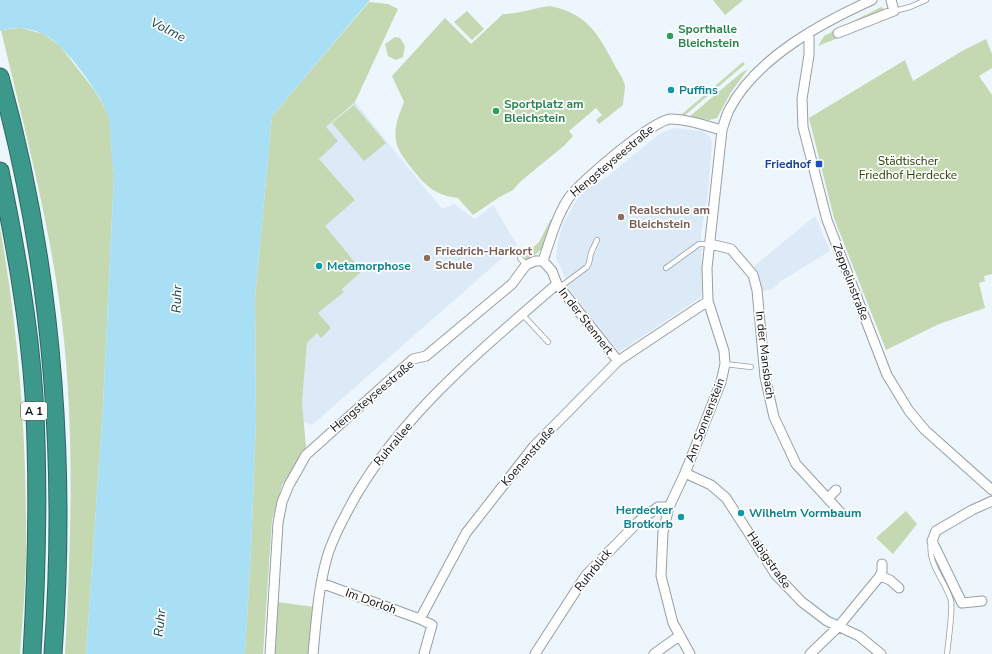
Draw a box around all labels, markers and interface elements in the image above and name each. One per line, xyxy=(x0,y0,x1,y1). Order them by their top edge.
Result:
water label: Volme xyxy=(147,14,189,47)
place label: Sporthalle Bleichstein xyxy=(678,21,739,51)
marker: Sporthalle Bleichstein xyxy=(665,31,675,41)
place label: Puffins xyxy=(679,82,718,98)
marker: Puffins xyxy=(666,85,676,95)
place label: Sportplatz am Bleichstein xyxy=(504,96,584,126)
marker: Sportplatz am Bleichstein xyxy=(491,106,501,116)
street label: Hengsteyseestraße xyxy=(567,121,657,201)
park label: Städtischer Friedhof Herdecke xyxy=(859,153,957,183)
place label: Friedhof xyxy=(765,156,812,172)
marker: Friedhof xyxy=(814,159,824,169)
place label: Realschule am Bleichstein xyxy=(629,202,710,232)
marker: Realschule am Bleichstein xyxy=(616,212,626,222)
street label: Zeppelinstraße xyxy=(829,241,873,323)
place label: Friedrich-Harkort Schule xyxy=(435,243,533,273)
marker: Friedrich-Harkort Schule xyxy=(422,253,432,263)
place label: Metamorphose xyxy=(327,258,411,274)
marker: Metamorphose xyxy=(314,261,324,271)
water label: Ruhr xyxy=(168,284,186,313)
street label: In der Stennert xyxy=(555,284,618,358)
street label: In der Mansbach xyxy=(752,310,778,400)
street label: Hengsteyseestraße xyxy=(327,356,417,436)
street label: Am Sonnenstein xyxy=(682,376,728,464)
road number: A 1 xyxy=(21,402,47,420)
street label: Ruhrallee xyxy=(370,419,416,469)
street label: Koenenstraße xyxy=(497,423,559,489)
place label: Herdecker Brotkorb xyxy=(616,502,673,532)
place label: Wilhelm Vormbaum xyxy=(749,505,862,521)
marker: Wilhelm Vormbaum xyxy=(736,508,746,518)
marker: Herdecker Brotkorb xyxy=(676,512,686,522)
street label: Habigstraße xyxy=(743,528,795,592)
street label: Ruhrblick xyxy=(571,544,616,595)
street label: Im Dorloh xyxy=(343,584,399,618)
water label: Ruhr xyxy=(150,608,170,638)

